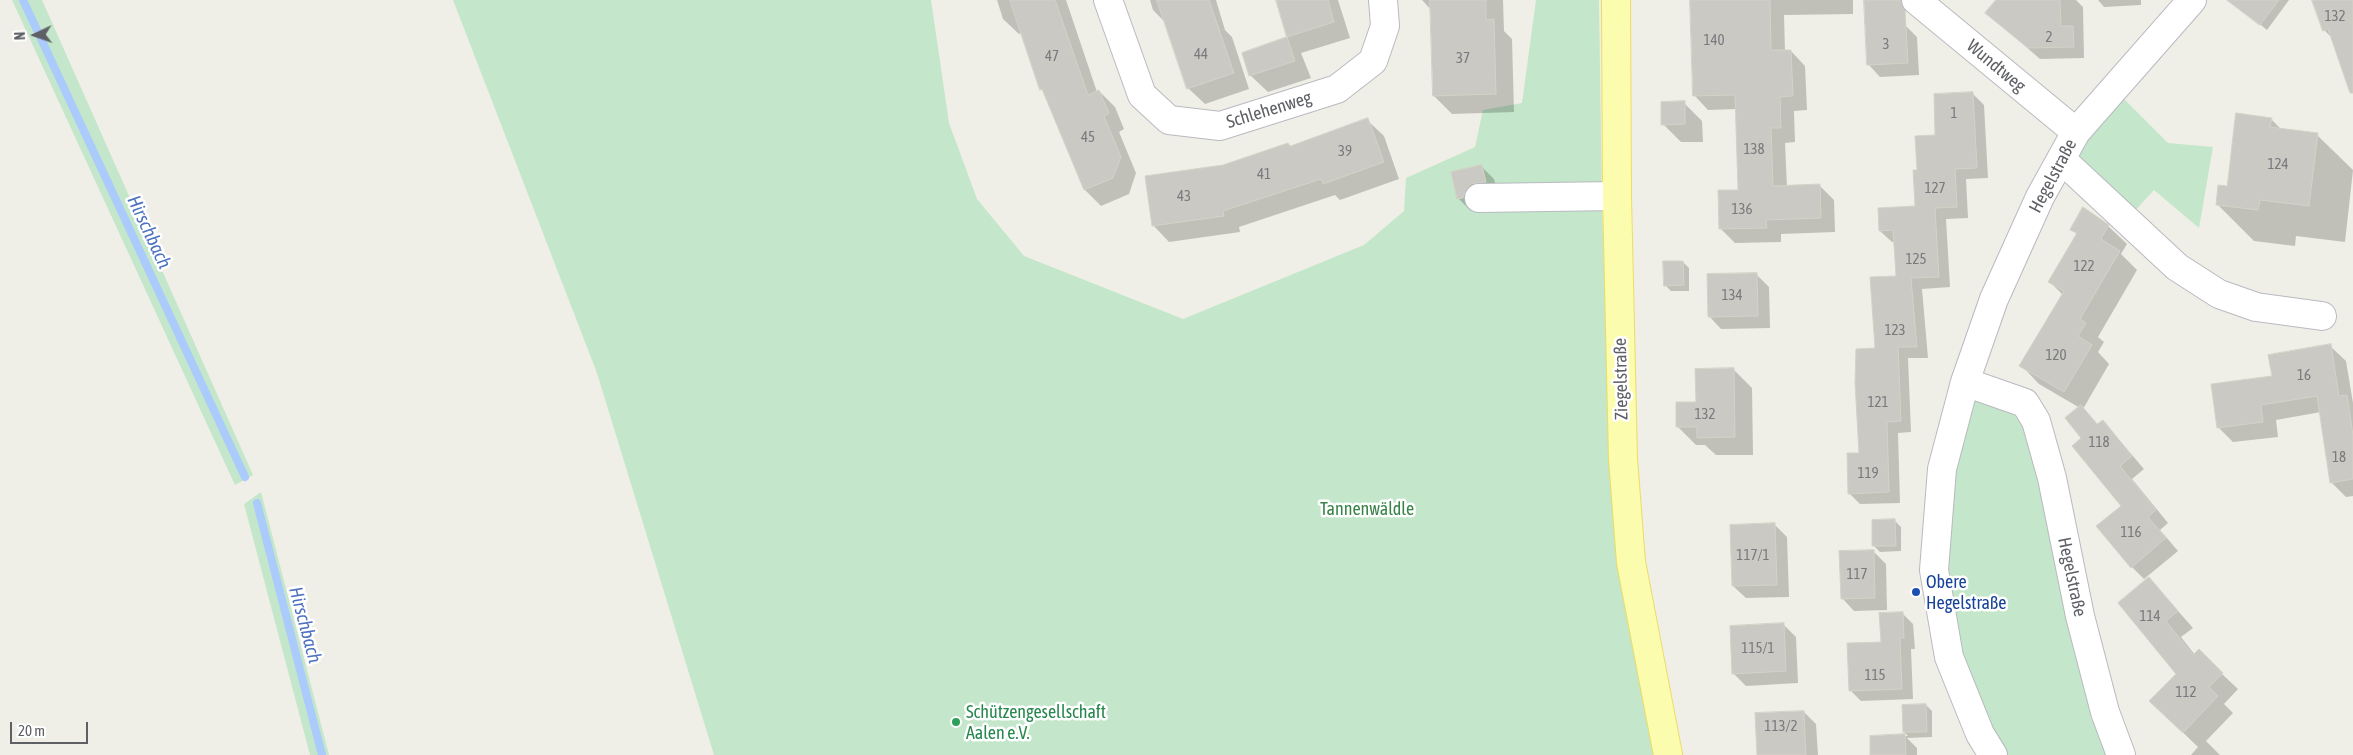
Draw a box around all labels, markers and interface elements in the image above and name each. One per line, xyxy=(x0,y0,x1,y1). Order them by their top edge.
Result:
house number: 132 xyxy=(2324,7,2346,25)
north arrow xyxy=(10,10,60,60)
house number: 2 xyxy=(2045,28,2053,46)
text: N xyxy=(12,31,28,40)
house number: 140 xyxy=(1703,31,1725,49)
house number: 3 xyxy=(1882,35,1890,53)
street label: Wundtweg xyxy=(1962,35,2030,97)
house number: 44 xyxy=(1194,45,1208,63)
house number: 47 xyxy=(1045,47,1059,65)
house number: 37 xyxy=(1456,49,1470,67)
street label: Schlehenweg xyxy=(1224,87,1314,133)
house number: 1 xyxy=(1950,104,1958,122)
house number: 45 xyxy=(1081,128,1095,146)
street label: Hegelstraße xyxy=(2025,135,2081,217)
house number: 138 xyxy=(1743,140,1765,158)
house number: 39 xyxy=(1338,142,1352,160)
house number: 124 xyxy=(2267,155,2289,173)
house number: 41 xyxy=(1257,165,1271,183)
house number: 127 xyxy=(1924,179,1946,197)
house number: 43 xyxy=(1177,187,1191,205)
water label: Hirschbach xyxy=(122,192,176,272)
house number: 136 xyxy=(1731,200,1753,218)
house number: 125 xyxy=(1905,250,1927,268)
house number: 122 xyxy=(2073,257,2095,275)
house number: 134 xyxy=(1721,286,1743,304)
house number: 123 xyxy=(1884,321,1906,339)
street label: Ziegelstraße xyxy=(1609,338,1633,420)
house number: 120 xyxy=(2045,346,2067,364)
house number: 16 xyxy=(2297,366,2311,384)
house number: 121 xyxy=(1867,393,1889,411)
house number: 132 xyxy=(1694,405,1716,423)
house number: 118 xyxy=(2088,433,2110,451)
house number: 18 xyxy=(2332,448,2346,466)
house number: 119 xyxy=(1857,464,1879,482)
park label: Tannenwäldle xyxy=(1320,498,1414,520)
house number: 116 xyxy=(2120,523,2142,541)
street label: Hegelstraße xyxy=(2053,535,2091,619)
house number: 117/1 xyxy=(1736,546,1770,564)
house number: 117 xyxy=(1846,565,1868,583)
place label: Obere Hegelstraße xyxy=(1926,571,2006,614)
water label: Hirschbach xyxy=(284,584,326,666)
marker: Obere Hegelstraße xyxy=(1910,586,1922,598)
house number: 114 xyxy=(2139,607,2161,625)
house number: 115/1 xyxy=(1741,639,1775,657)
house number: 115 xyxy=(1864,666,1886,684)
house number: 112 xyxy=(2175,683,2197,701)
place label: Schützengesellschaft Aalen e.V. xyxy=(966,701,1106,744)
scale bar xyxy=(12,712,90,744)
marker: Schützengesellschaft Aalen e.V. xyxy=(950,716,962,728)
house number: 113/2 xyxy=(1764,717,1798,735)
text: 20 m xyxy=(18,722,45,739)

